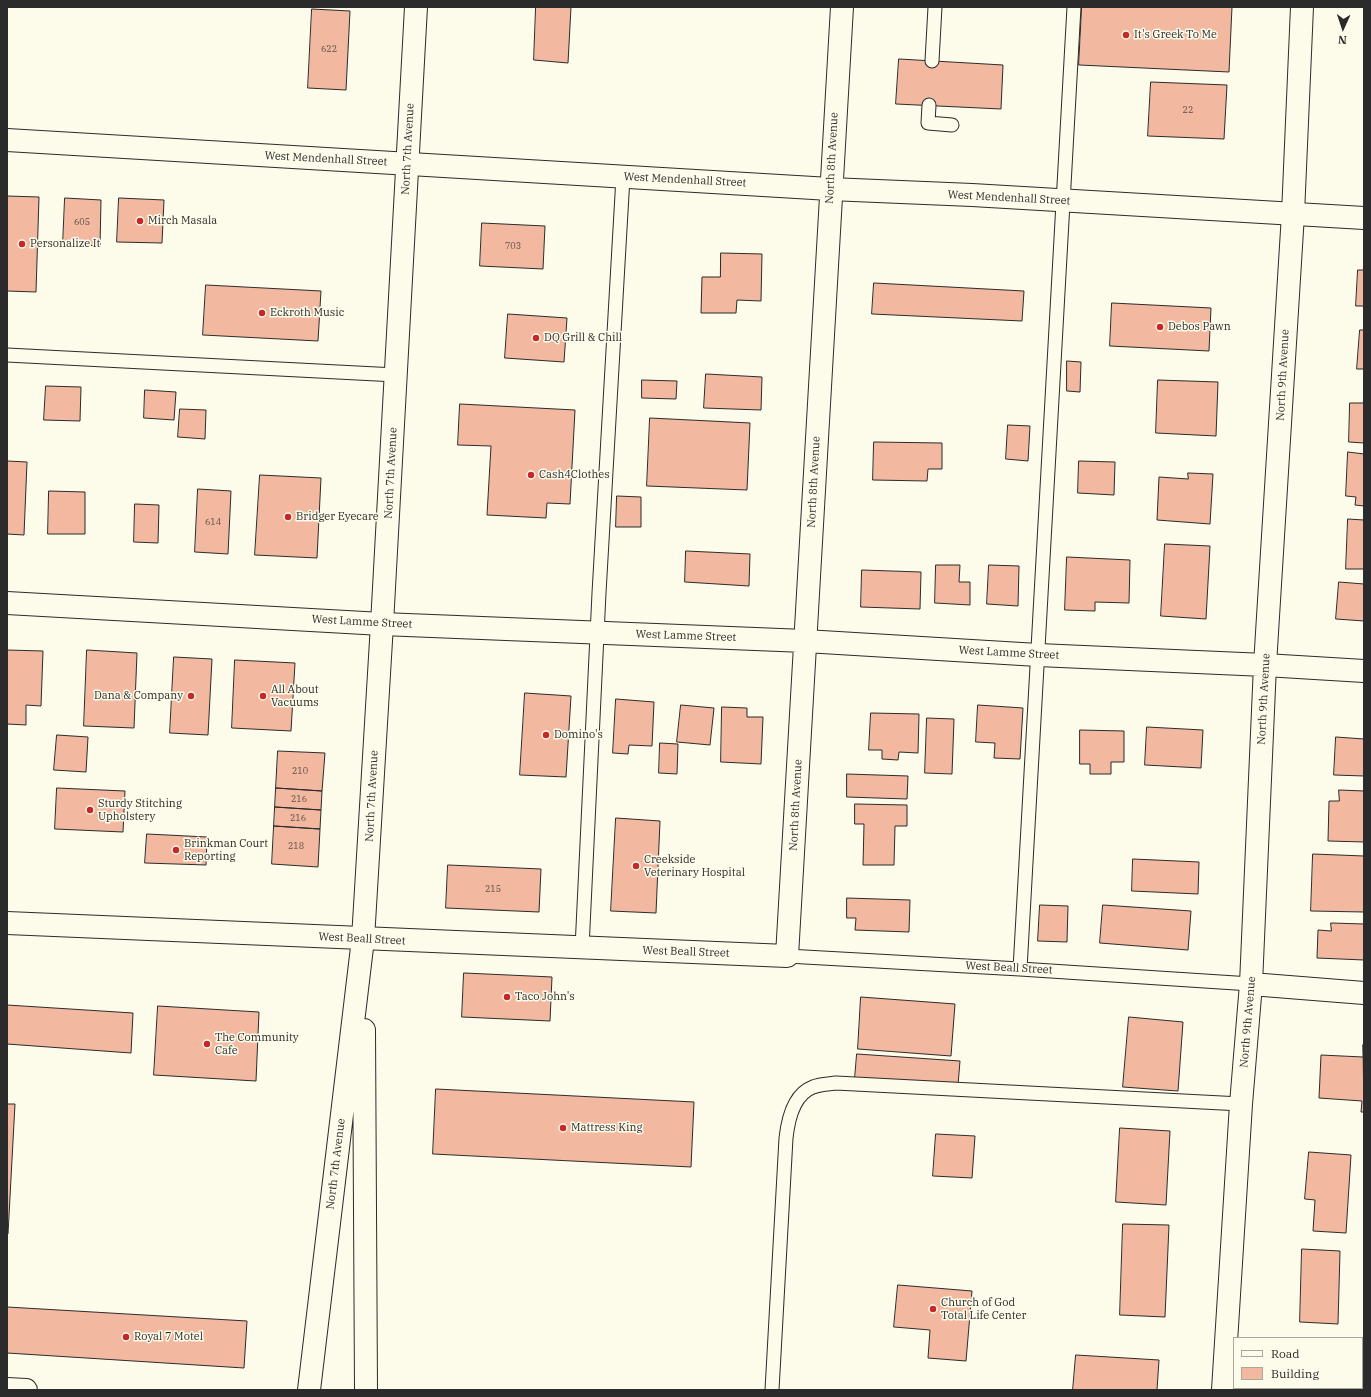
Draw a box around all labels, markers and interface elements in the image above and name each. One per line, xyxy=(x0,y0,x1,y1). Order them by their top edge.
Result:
north arrow xyxy=(1323,8,1363,48)
place label: It's Greek To Me xyxy=(1134,28,1217,42)
marker: It's Greek To Me xyxy=(1121,30,1131,40)
text: N xyxy=(1338,33,1347,47)
house number: 622 xyxy=(321,44,337,54)
street label: North 7th Avenue xyxy=(399,103,417,195)
house number: 22 xyxy=(1183,105,1193,115)
street label: North 8th Avenue xyxy=(823,112,841,204)
street label: West Mendenhall Street xyxy=(264,149,388,169)
street label: West Mendenhall Street xyxy=(623,170,747,190)
street label: West Mendenhall Street xyxy=(947,188,1071,208)
place label: Mirch Masala xyxy=(148,214,217,228)
marker: Mirch Masala xyxy=(135,216,145,226)
house number: 605 xyxy=(74,217,90,227)
place label: Personalize It xyxy=(30,237,100,251)
marker: Personalize It xyxy=(17,239,27,249)
house number: 703 xyxy=(505,241,521,251)
place label: Eckroth Music xyxy=(270,306,344,320)
marker: Eckroth Music xyxy=(257,308,267,318)
place label: Debos Pawn xyxy=(1168,320,1231,334)
marker: Debos Pawn xyxy=(1155,322,1165,332)
street label: North 9th Avenue xyxy=(1274,329,1292,421)
place label: DQ Grill & Chill xyxy=(544,331,622,345)
marker: DQ Grill & Chill xyxy=(531,333,541,343)
street label: North 7th Avenue xyxy=(382,427,400,519)
street label: North 8th Avenue xyxy=(805,436,823,528)
place label: Cash4Clothes xyxy=(539,468,610,482)
marker: Cash4Clothes xyxy=(526,470,536,480)
place label: Bridger Eyecare xyxy=(296,510,379,524)
marker: Bridger Eyecare xyxy=(283,512,293,522)
house number: 614 xyxy=(205,517,221,527)
street label: West Lamme Street xyxy=(311,613,413,631)
street label: West Lamme Street xyxy=(635,628,737,644)
street label: West Lamme Street xyxy=(958,644,1060,662)
street label: North 9th Avenue xyxy=(1255,653,1273,745)
place label: All About Vacuums xyxy=(271,683,319,709)
place label: Dana & Company xyxy=(94,689,183,703)
marker: Dana & Company xyxy=(186,691,196,701)
marker: All About Vacuums xyxy=(258,691,268,701)
place label: Domino's xyxy=(554,728,603,742)
marker: Domino's xyxy=(541,730,551,740)
street label: North 7th Avenue xyxy=(363,750,381,842)
street label: North 8th Avenue xyxy=(787,759,805,851)
house number: 210 xyxy=(292,766,308,776)
house number: 216 xyxy=(291,794,307,804)
place label: Sturdy Stitching Upholstery xyxy=(98,797,182,823)
marker: Sturdy Stitching Upholstery xyxy=(85,805,95,815)
house number: 216 xyxy=(290,813,306,823)
place label: Brinkman Court Reporting xyxy=(184,837,268,863)
house number: 218 xyxy=(288,841,304,851)
marker: Brinkman Court Reporting xyxy=(171,845,181,855)
place label: Creekside Veterinary Hospital xyxy=(644,853,745,879)
marker: Creekside Veterinary Hospital xyxy=(631,861,641,871)
house number: 215 xyxy=(485,884,501,894)
street label: West Beall Street xyxy=(318,930,406,948)
street label: West Beall Street xyxy=(642,944,730,960)
street label: West Beall Street xyxy=(965,959,1053,977)
street label: North 9th Avenue xyxy=(1237,976,1259,1068)
place label: Taco John's xyxy=(515,990,575,1004)
marker: Taco John's xyxy=(502,992,512,1002)
place label: The Community Cafe xyxy=(215,1031,299,1057)
marker: The Community Cafe xyxy=(202,1039,212,1049)
street label: North 7th Avenue xyxy=(324,1118,348,1210)
place label: Mattress King xyxy=(571,1121,642,1135)
marker: Mattress King xyxy=(558,1123,568,1133)
place label: Church of God Total Life Center xyxy=(941,1296,1026,1322)
marker: Church of God Total Life Center xyxy=(928,1304,938,1314)
place label: Royal 7 Motel xyxy=(134,1330,203,1344)
marker: Royal 7 Motel xyxy=(121,1332,131,1342)
legend xyxy=(1233,1337,1363,1389)
text: Road xyxy=(1271,1346,1300,1361)
text: Building xyxy=(1271,1366,1319,1381)

